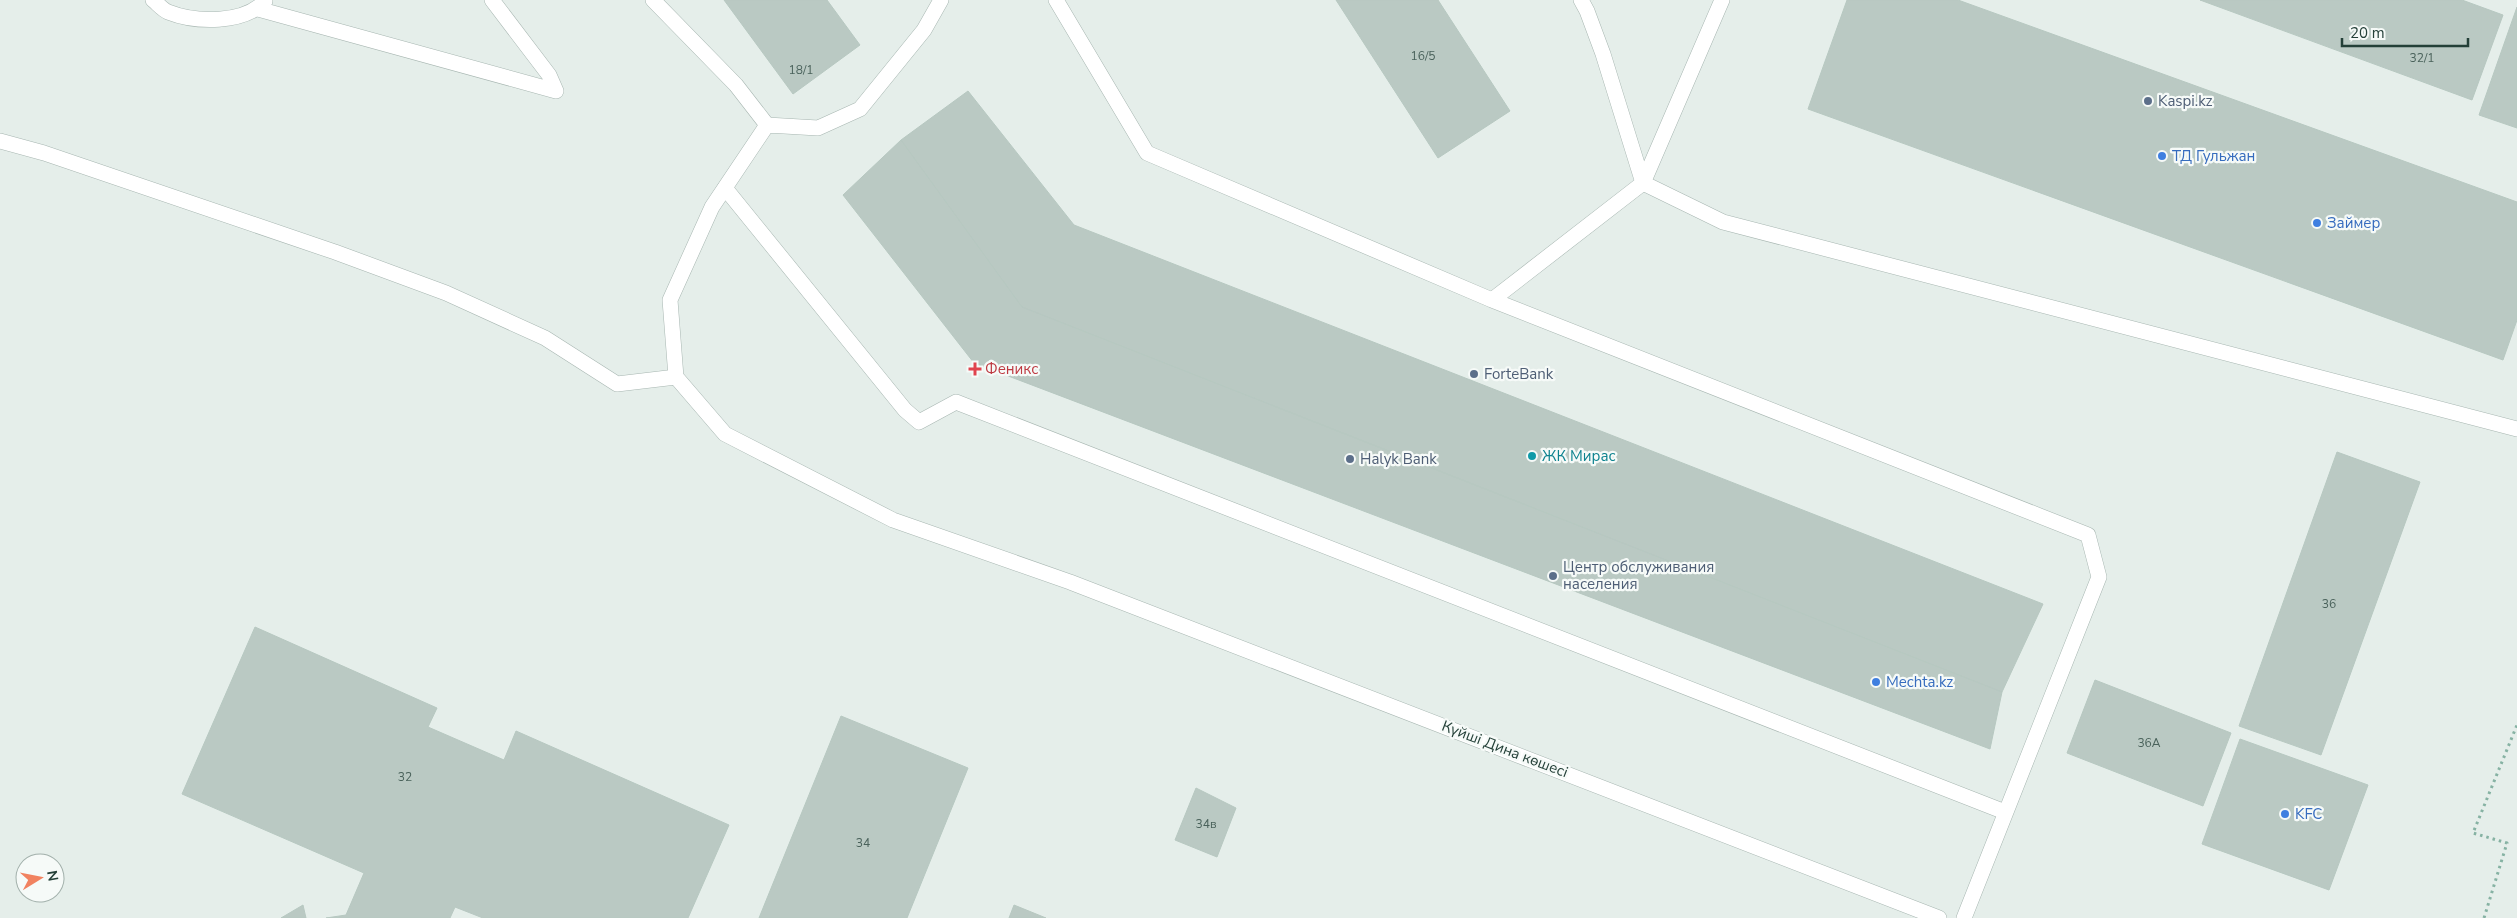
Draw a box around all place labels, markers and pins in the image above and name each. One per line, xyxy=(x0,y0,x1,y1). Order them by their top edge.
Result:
place label: Kaspi.kz xyxy=(2158,91,2213,111)
marker: Kaspi.kz xyxy=(2142,95,2154,107)
place label: ТД Гульжан xyxy=(2172,146,2255,166)
marker: ТД Гульжан xyxy=(2156,150,2168,162)
place label: Займер xyxy=(2327,213,2380,233)
marker: Займер xyxy=(2311,217,2323,229)
place label: Феникс xyxy=(985,359,1038,379)
marker: Феникс xyxy=(969,363,981,375)
place label: ForteBank xyxy=(1484,364,1554,384)
marker: ForteBank xyxy=(1468,368,1480,380)
place label: ЖК Мирас xyxy=(1542,446,1616,466)
place label: Halyk Bank xyxy=(1360,449,1437,469)
marker: ЖК Мирас xyxy=(1526,450,1538,462)
marker: Halyk Bank xyxy=(1344,453,1356,465)
place label: Центр обслуживания населения xyxy=(1563,557,1714,594)
marker: Центр обслуживания населения xyxy=(1547,570,1559,582)
place label: Mechta.kz xyxy=(1886,672,1953,692)
marker: Mechta.kz xyxy=(1870,676,1882,688)
place label: KFC xyxy=(2295,804,2322,824)
marker: KFC xyxy=(2279,808,2291,820)

